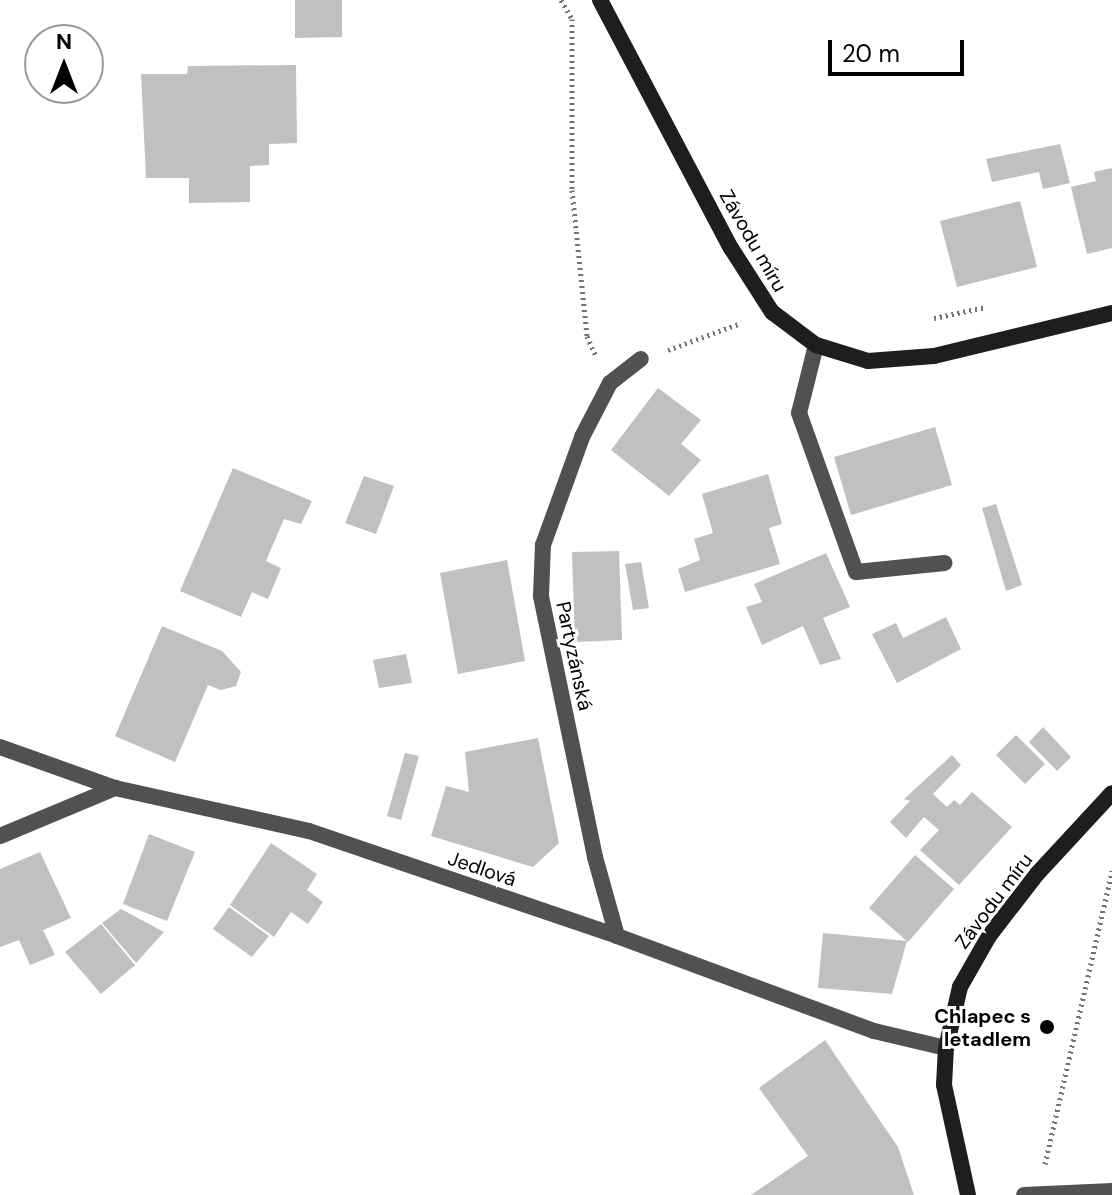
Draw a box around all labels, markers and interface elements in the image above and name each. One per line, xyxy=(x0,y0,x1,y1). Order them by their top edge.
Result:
north arrow xyxy=(24,24,104,104)
scale bar xyxy=(832,24,968,74)
text: N xyxy=(56,27,72,56)
text: 20 m xyxy=(842,38,900,69)
street label: Závodu míru xyxy=(714,186,792,296)
street label: Partyzánská xyxy=(551,599,597,713)
street label: Jedlová xyxy=(445,846,519,892)
street label: Závodu míru xyxy=(950,848,1038,954)
place label: Chlapec s letadlem xyxy=(934,1004,1031,1051)
marker: Chlapec s letadlem xyxy=(1038,1018,1056,1036)

